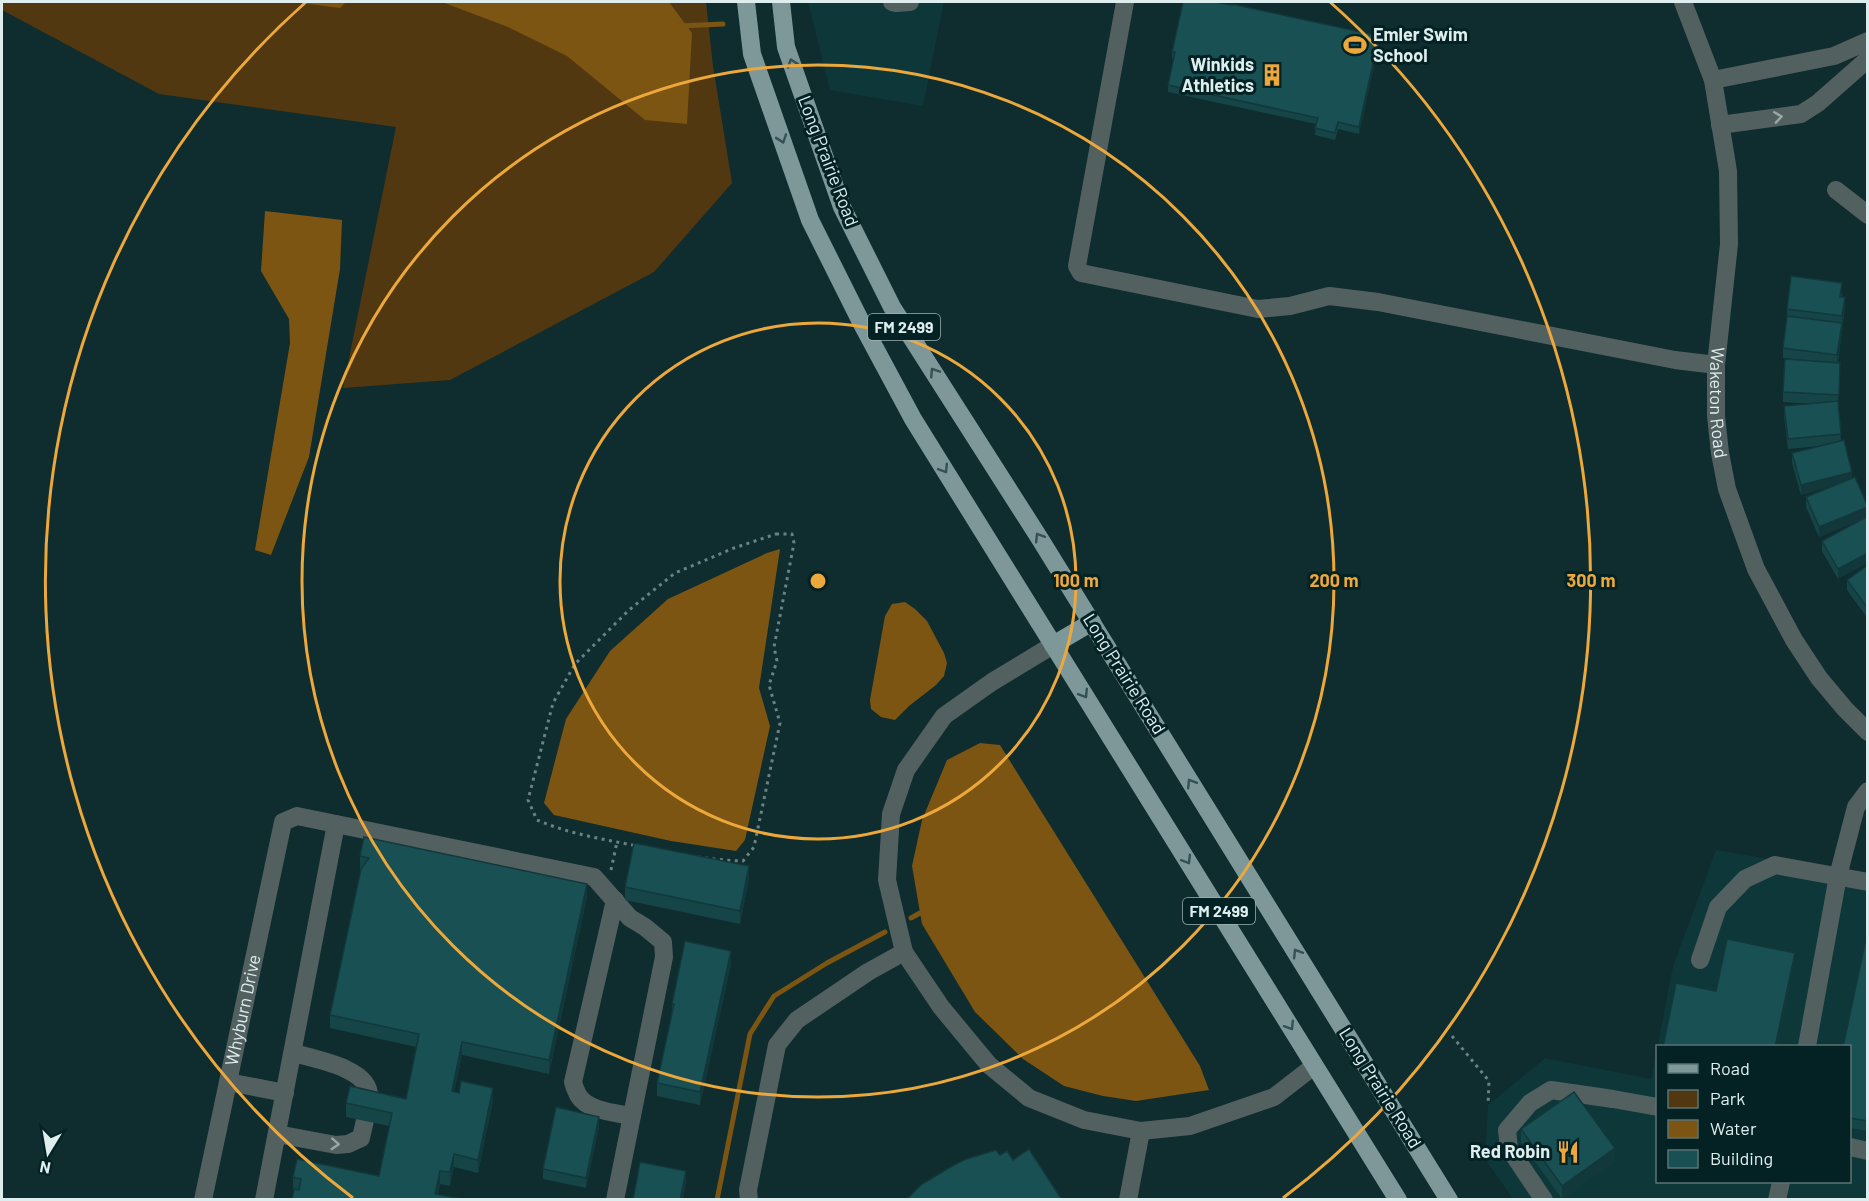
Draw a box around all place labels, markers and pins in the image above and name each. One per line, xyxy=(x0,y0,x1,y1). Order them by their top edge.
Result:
place label: Emler Swim School xyxy=(1373,23,1468,66)
sports icon: Emler Swim School xyxy=(1342,32,1368,58)
place label: Winkids Athletics xyxy=(1182,53,1254,96)
building icon: Winkids Athletics xyxy=(1259,62,1285,88)
centre of rings xyxy=(808,571,828,591)
restaurant icon: Red Robin xyxy=(1555,1139,1581,1165)
place label: Red Robin xyxy=(1470,1140,1550,1162)

